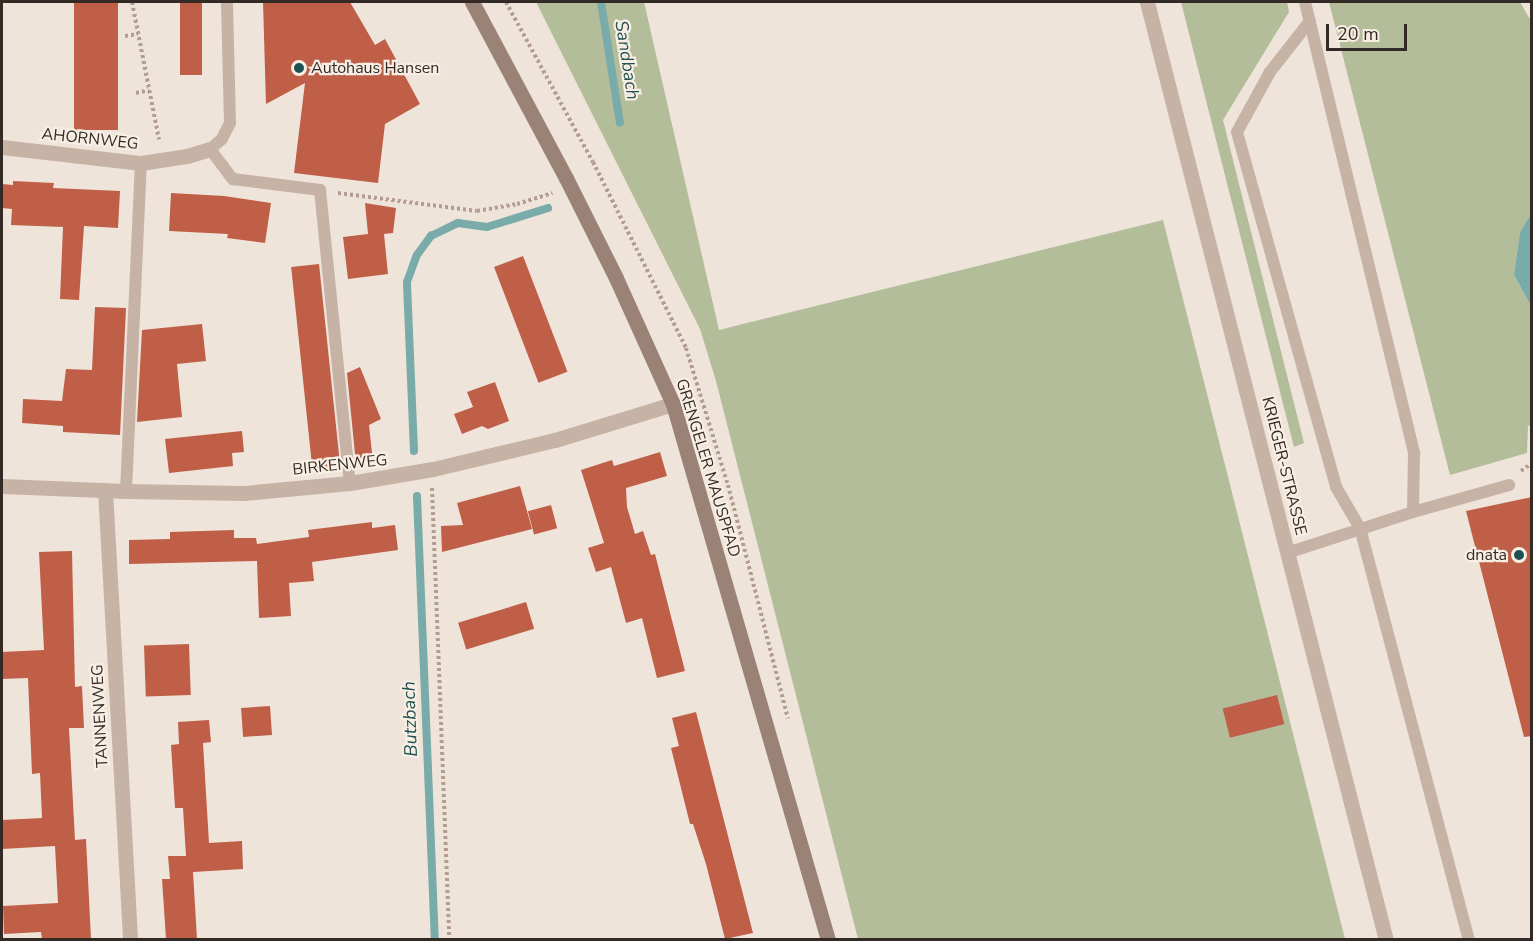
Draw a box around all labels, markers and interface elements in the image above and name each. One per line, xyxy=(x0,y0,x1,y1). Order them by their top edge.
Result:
scale bar xyxy=(1329,12,1410,50)
water label: Sandbach xyxy=(610,19,644,101)
text: 20 m xyxy=(1337,22,1379,46)
place label: Autohaus Hansen xyxy=(311,58,439,78)
marker: Autohaus Hansen xyxy=(292,61,306,75)
street label: AHORNWEG xyxy=(41,124,139,154)
street label: GRENGELER MAUSPFAD xyxy=(672,376,744,560)
street label: KRIEGER-STRASSE xyxy=(1257,395,1311,537)
street label: BIRKENWEG xyxy=(292,450,388,480)
place label: dnata xyxy=(1466,545,1507,565)
marker: dnata xyxy=(1512,548,1526,562)
street label: TANNENWEG xyxy=(88,664,112,768)
water label: Butzbach xyxy=(398,681,422,757)

